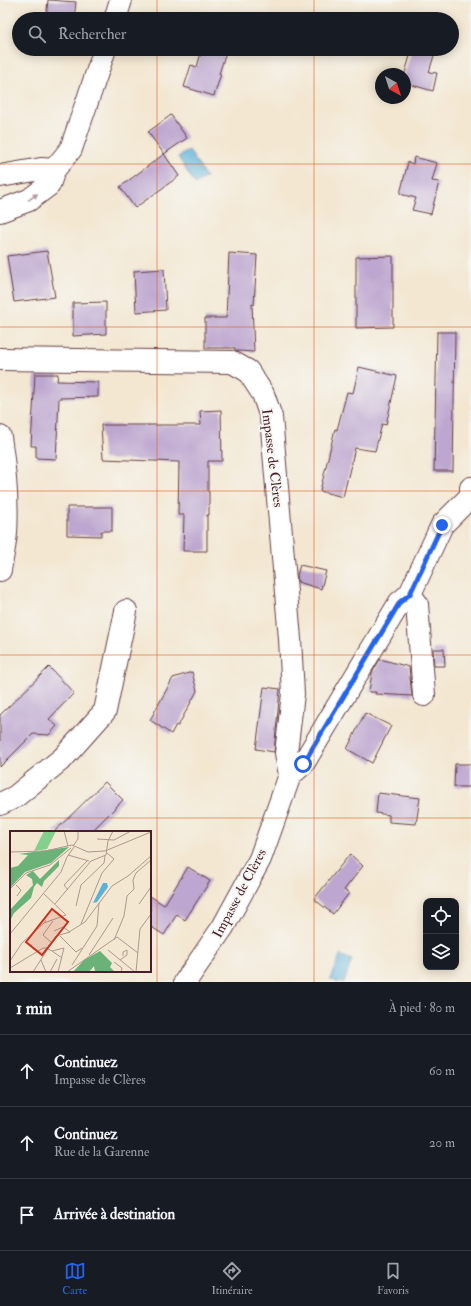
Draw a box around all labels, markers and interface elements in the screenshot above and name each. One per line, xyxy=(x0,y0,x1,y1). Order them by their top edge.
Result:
search box xyxy=(12,12,459,56)
icon: search xyxy=(26,23,48,45)
text: Rechercher xyxy=(58,25,126,44)
north arrow xyxy=(375,68,411,104)
one-way arrow xyxy=(28,193,38,201)
street label: Impasse de Clères xyxy=(257,408,287,508)
route end xyxy=(433,516,451,534)
route start xyxy=(294,755,312,773)
inset map xyxy=(10,831,151,972)
street label: Impasse de Clères xyxy=(209,845,271,941)
map controls xyxy=(423,898,459,970)
button: locate xyxy=(423,898,459,934)
button: layers xyxy=(423,934,459,970)
text: 1 min xyxy=(16,998,52,1019)
text: À pied · 80 m xyxy=(389,1000,455,1016)
text: Continuez xyxy=(54,1053,118,1072)
icon: ahead xyxy=(16,1060,38,1082)
text: 60 m xyxy=(429,1063,455,1079)
text: Impasse de Clères xyxy=(54,1072,146,1088)
text: Continuez xyxy=(54,1125,118,1144)
icon: ahead xyxy=(16,1132,38,1154)
text: 20 m xyxy=(429,1135,455,1151)
text: Rue de la Garenne xyxy=(54,1144,149,1160)
icon: arrive xyxy=(16,1204,38,1226)
text: Arrivée à destination xyxy=(54,1205,175,1224)
tab: Carte xyxy=(62,1260,87,1297)
tab: Itinéraire xyxy=(211,1260,253,1297)
tab: Favoris xyxy=(377,1260,409,1297)

